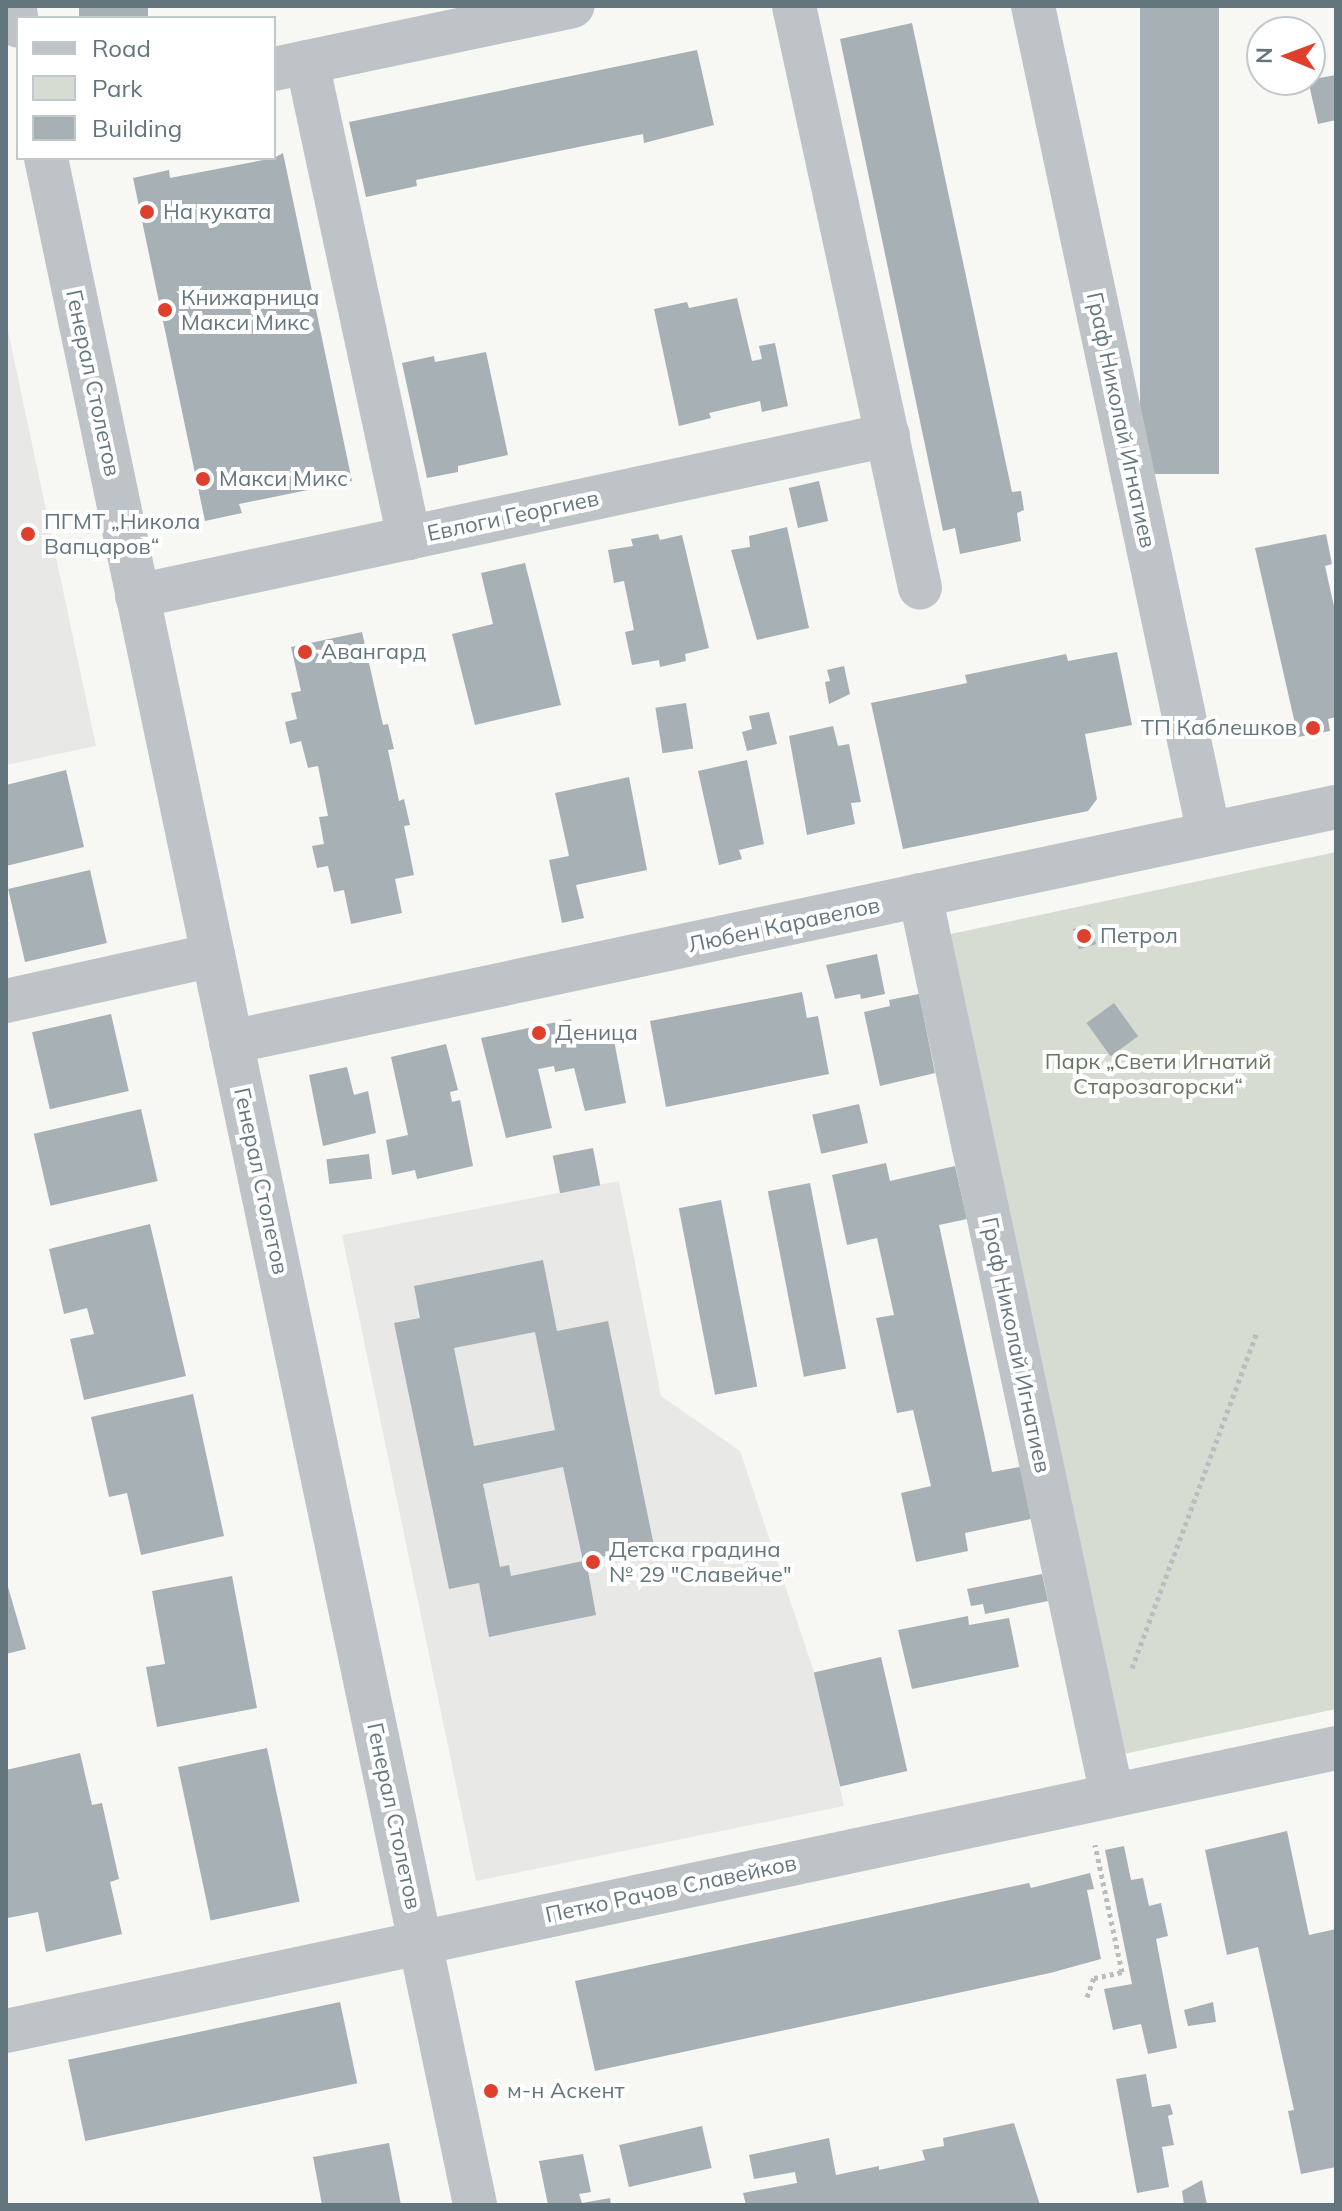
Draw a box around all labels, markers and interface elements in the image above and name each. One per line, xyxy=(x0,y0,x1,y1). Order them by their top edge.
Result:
legend xyxy=(16,16,276,160)
north arrow xyxy=(1246,16,1326,96)
text: Road xyxy=(92,33,151,63)
text: N xyxy=(1250,47,1278,64)
text: Park xyxy=(92,73,143,103)
text: Building xyxy=(92,113,182,143)
place label: На куката xyxy=(163,199,271,225)
marker: На куката xyxy=(138,203,156,221)
place label: Книжарница Макси Микс xyxy=(181,284,319,336)
street label: Генерал Столетов xyxy=(60,287,126,479)
street label: Граф Николай Игнатиев xyxy=(1081,290,1161,550)
marker: Книжарница Макси Микс xyxy=(156,301,174,319)
place label: Макси Микс xyxy=(219,466,348,492)
marker: Макси Микс xyxy=(194,470,212,488)
street label: Евлоги Георгиев xyxy=(425,485,601,547)
place label: ПГМТ „Никола Вапцаров“ xyxy=(44,508,200,560)
marker: ПГМТ „Никола Вапцаров“ xyxy=(19,525,37,543)
place label: Авангард xyxy=(321,639,426,665)
marker: Авангард xyxy=(296,643,314,661)
place label: ТП Каблешков xyxy=(1141,715,1297,741)
marker: ТП Каблешков xyxy=(1304,719,1322,737)
street label: Любен Каравелов xyxy=(686,892,882,958)
place label: Петрол xyxy=(1100,923,1178,949)
marker: Петрол xyxy=(1075,927,1093,945)
place label: Деница xyxy=(555,1020,638,1046)
marker: Деница xyxy=(530,1024,548,1042)
park label: Парк „Свети Игнатий Старозагорски“ xyxy=(1045,1048,1271,1100)
street label: Генерал Столетов xyxy=(228,1085,294,1277)
street label: Граф Николай Игнатиев xyxy=(976,1215,1056,1475)
place label: Детска градина № 29 "Славейче" xyxy=(609,1536,792,1588)
marker: Детска градина № 29 "Славейче" xyxy=(584,1553,602,1571)
street label: Генерал Столетов xyxy=(361,1720,427,1912)
street label: Петко Рачов Славейков xyxy=(543,1849,799,1929)
place label: м-н Аскент xyxy=(507,2078,625,2104)
marker: м-н Аскент xyxy=(482,2082,500,2100)

